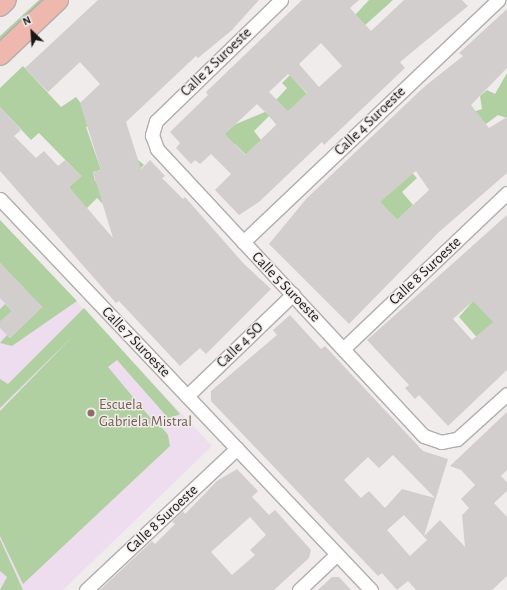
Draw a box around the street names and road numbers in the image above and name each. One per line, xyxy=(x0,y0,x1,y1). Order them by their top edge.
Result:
street label: Calle 2 Suroeste xyxy=(177,24,255,100)
street label: Calle 4 Suroeste xyxy=(331,83,409,159)
street label: Calle 8 Suroeste xyxy=(385,233,465,309)
street label: Calle 5 Suroeste xyxy=(248,248,324,326)
street label: Calle 7 Suroeste xyxy=(98,303,174,381)
street label: Calle 4 SO xyxy=(213,318,267,372)
street label: Calle 8 Suroeste xyxy=(122,481,202,557)

